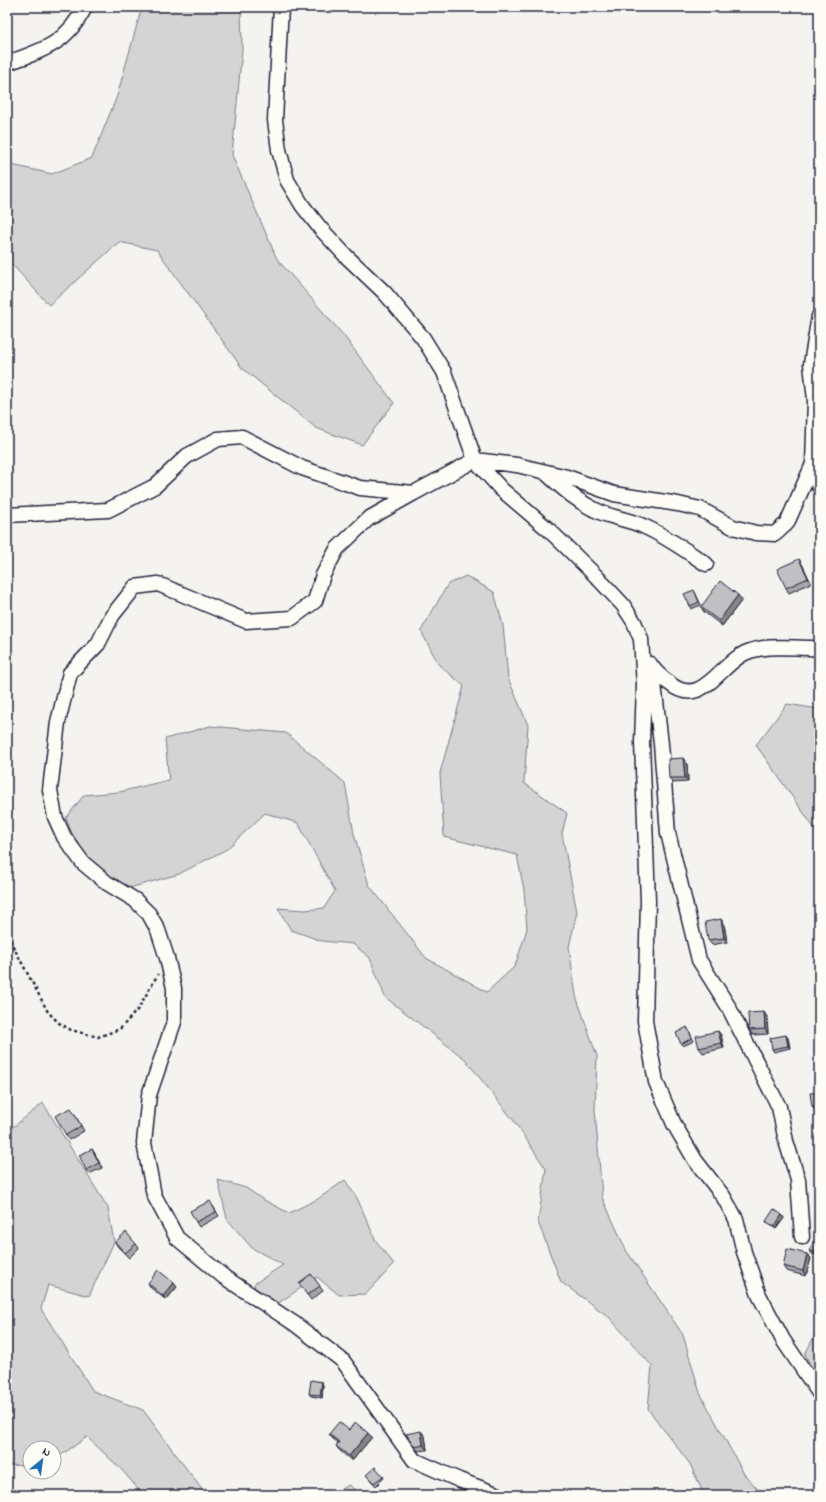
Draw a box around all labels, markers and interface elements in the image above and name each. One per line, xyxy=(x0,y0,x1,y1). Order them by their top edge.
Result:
north arrow xyxy=(22,1440,62,1480)
text: N xyxy=(39,1443,53,1461)

